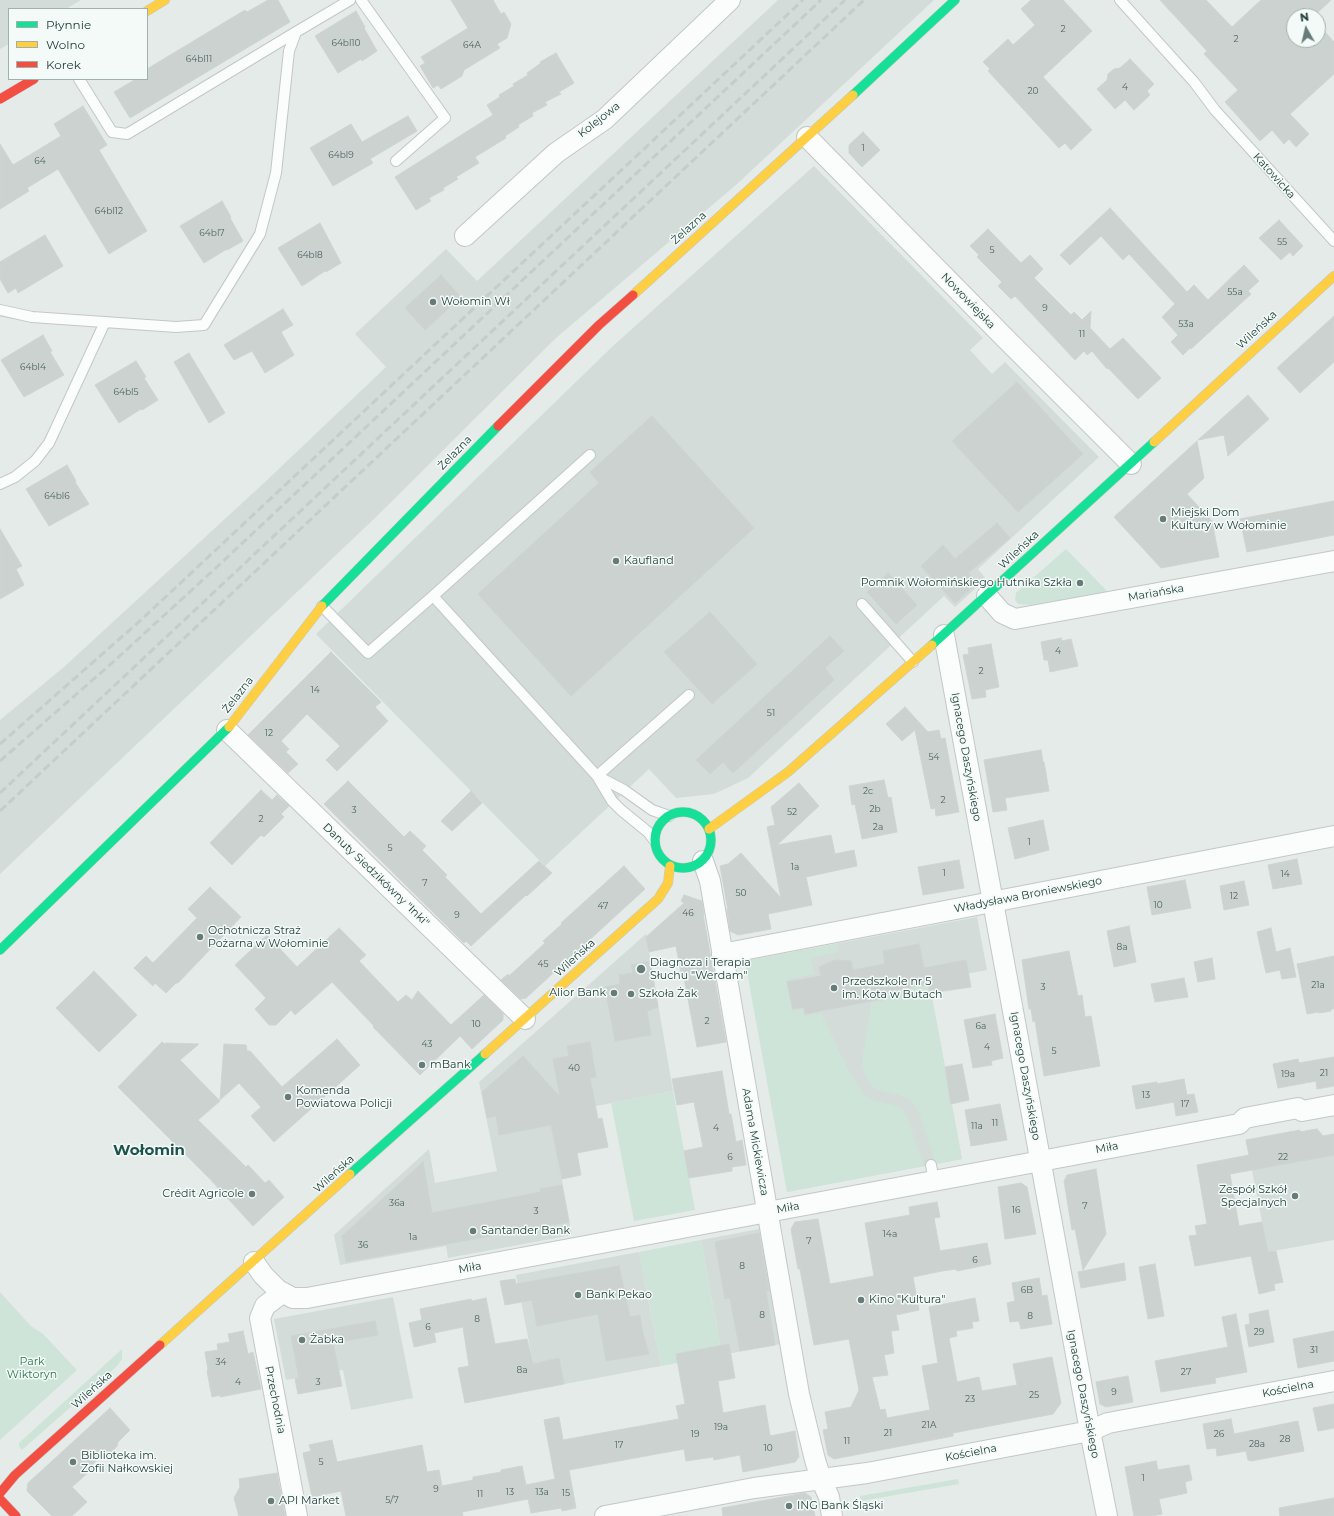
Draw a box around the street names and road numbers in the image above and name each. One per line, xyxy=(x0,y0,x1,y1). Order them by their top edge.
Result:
street label: Kolejowa xyxy=(575,100,623,140)
street label: Katowicka xyxy=(1250,150,1298,202)
street label: Żelazna xyxy=(669,209,709,247)
street label: Nowowiejska xyxy=(938,270,998,332)
street label: Wileńska xyxy=(1234,308,1280,352)
street label: Żelazna xyxy=(435,433,475,473)
street label: Wileńska xyxy=(996,528,1042,572)
street label: Mariańska xyxy=(1127,582,1185,604)
street label: Żelazna xyxy=(220,674,256,716)
street label: Ignacego Daszyńskiego xyxy=(948,692,984,822)
street label: Danuty Siedzikówny "Inki" xyxy=(320,821,432,929)
street label: Władysława Broniewskiego xyxy=(953,874,1103,916)
street label: Wileńska xyxy=(552,936,598,980)
street label: Ignacego Daszyńskiego xyxy=(1007,1011,1043,1141)
street label: Adama Mickiewicza xyxy=(739,1087,771,1197)
street label: Miła xyxy=(1094,1139,1120,1157)
street label: Wileńska xyxy=(311,1152,357,1196)
street label: Miła xyxy=(776,1200,800,1216)
street label: Miła xyxy=(458,1260,482,1276)
street label: Ignacego Daszyńskiego xyxy=(1064,1329,1102,1459)
street label: Przechodnia xyxy=(262,1365,288,1435)
street label: Wileńska xyxy=(69,1368,115,1412)
street label: Kościelna xyxy=(1261,1378,1315,1400)
street label: Kościelna xyxy=(944,1442,998,1464)

